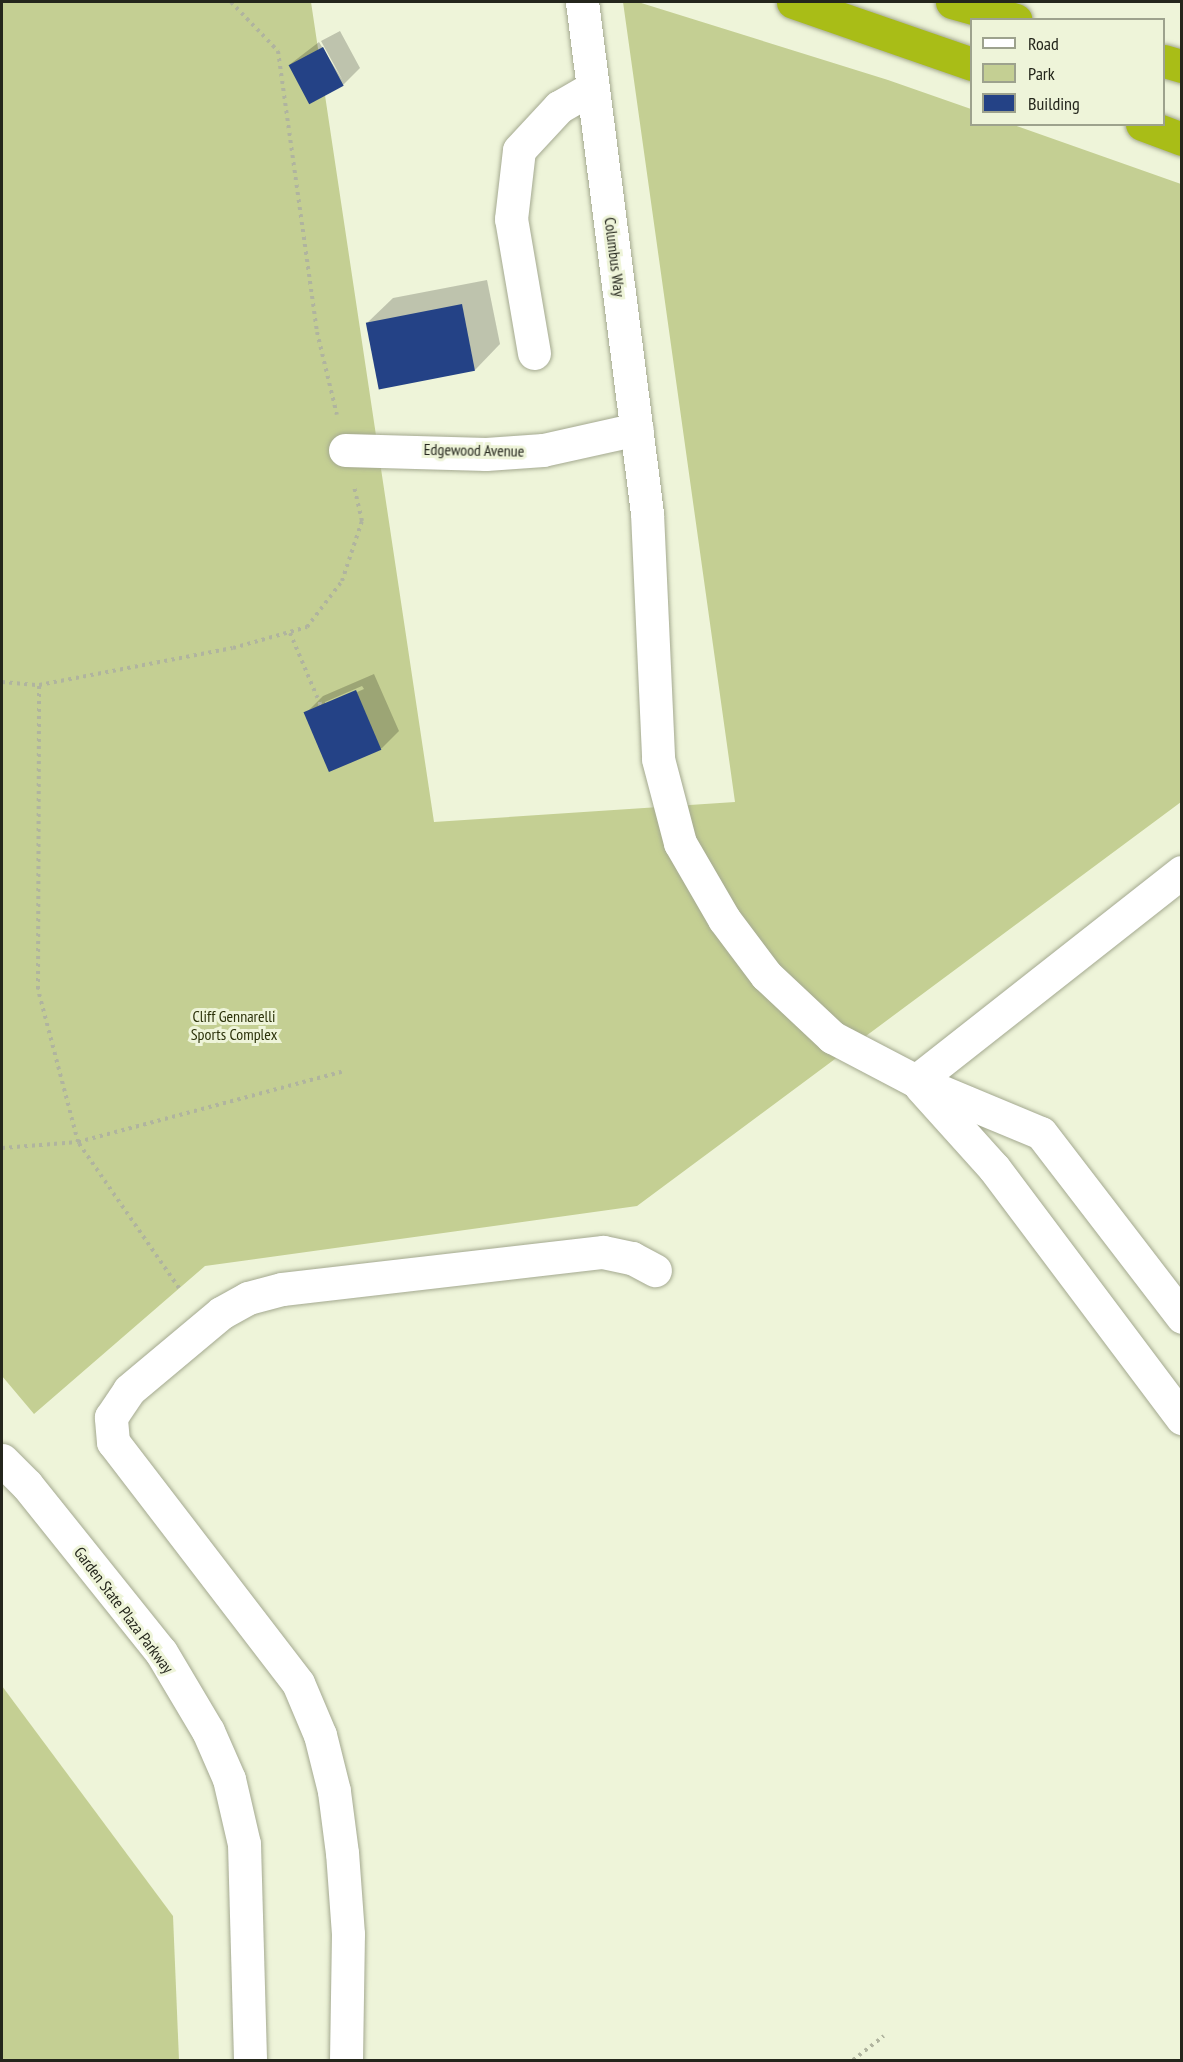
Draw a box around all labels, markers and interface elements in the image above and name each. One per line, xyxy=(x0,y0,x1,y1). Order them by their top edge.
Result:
legend xyxy=(970,18,1165,126)
text: Road xyxy=(1028,32,1059,55)
text: Park xyxy=(1028,62,1055,85)
text: Building xyxy=(1028,92,1080,115)
street label: Columbus Way xyxy=(601,216,629,298)
street label: Edgewood Avenue xyxy=(423,440,525,460)
park label: Cliff Gennarelli Sports Complex xyxy=(191,1006,277,1044)
street label: Garden State Plaza Parkway xyxy=(70,1543,178,1677)

